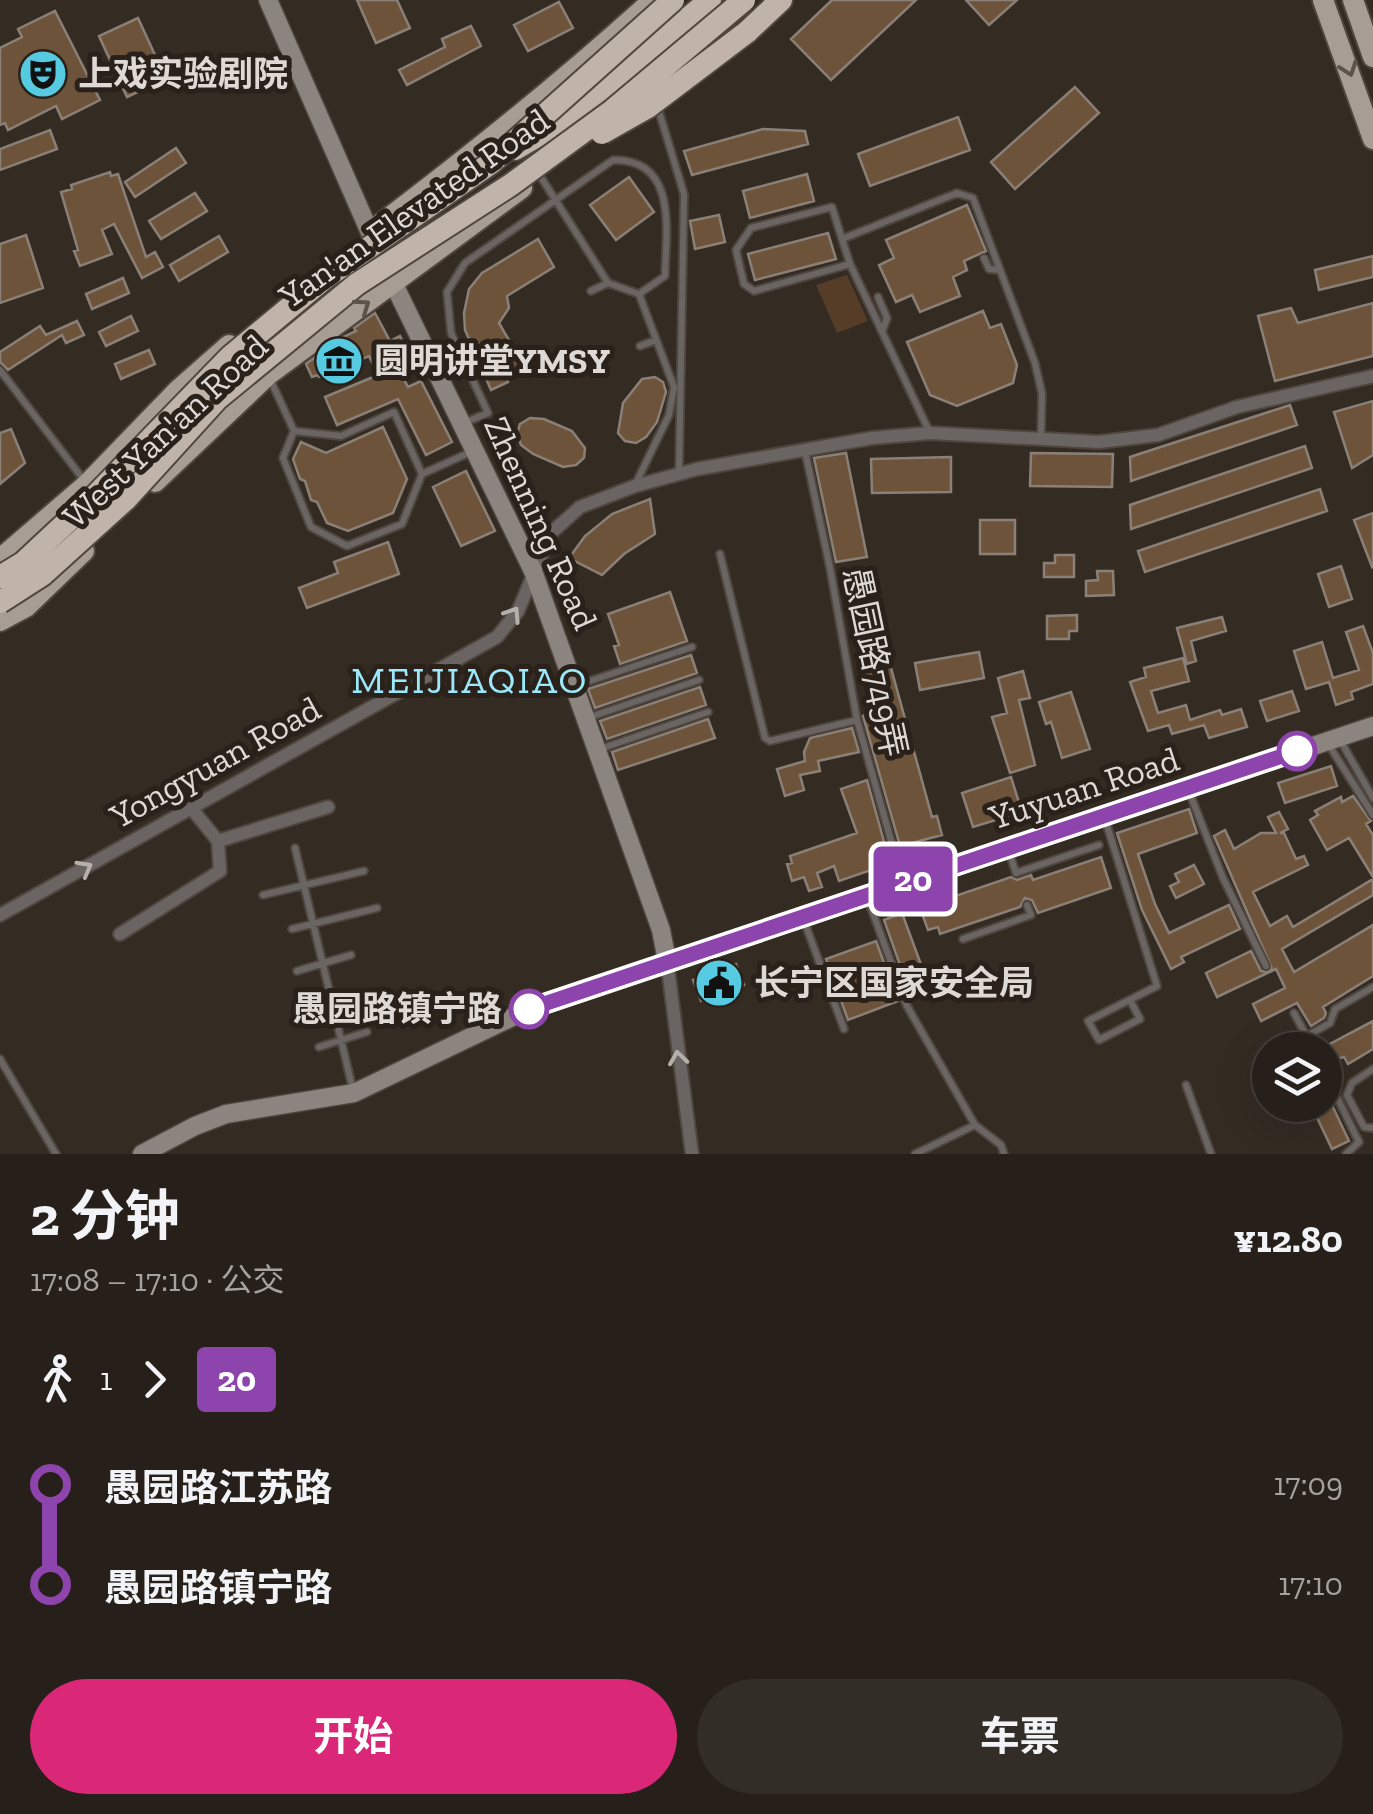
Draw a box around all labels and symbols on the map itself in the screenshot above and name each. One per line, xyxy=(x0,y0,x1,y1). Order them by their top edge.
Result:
theatre icon: 上戏实验剧院 xyxy=(17,48,69,100)
place label: 上戏实验剧院 xyxy=(78,53,288,95)
one-way arrow xyxy=(1337,59,1358,77)
street label: Yan'an Elevated Road xyxy=(270,99,557,317)
one-way arrow xyxy=(352,300,370,318)
street label: West Yan'an Road xyxy=(54,325,276,537)
museum icon: 圆明讲堂YMSY xyxy=(313,335,365,387)
place label: 圆明讲堂YMSY xyxy=(374,340,611,382)
street label: Zhenning Road xyxy=(475,410,607,636)
street label: 愚园路749弄 xyxy=(834,563,916,761)
one-way arrow xyxy=(500,606,519,624)
district label: MEIJIAQIAO xyxy=(351,657,589,703)
street label: Yongyuan Road xyxy=(102,687,327,837)
unlabelled marker xyxy=(1278,732,1316,770)
street label: Yuyuan Road xyxy=(983,738,1184,839)
line badge: 20 xyxy=(868,846,958,912)
one-way arrow xyxy=(75,861,93,881)
public building icon: 长宁区国家安全局 xyxy=(693,957,745,1009)
place label: 长宁区国家安全局 xyxy=(754,962,1034,1004)
place label: 愚园路镇宁路 xyxy=(292,988,502,1030)
marker: 愚园路镇宁路 xyxy=(510,990,548,1028)
one-way arrow xyxy=(669,1049,690,1066)

